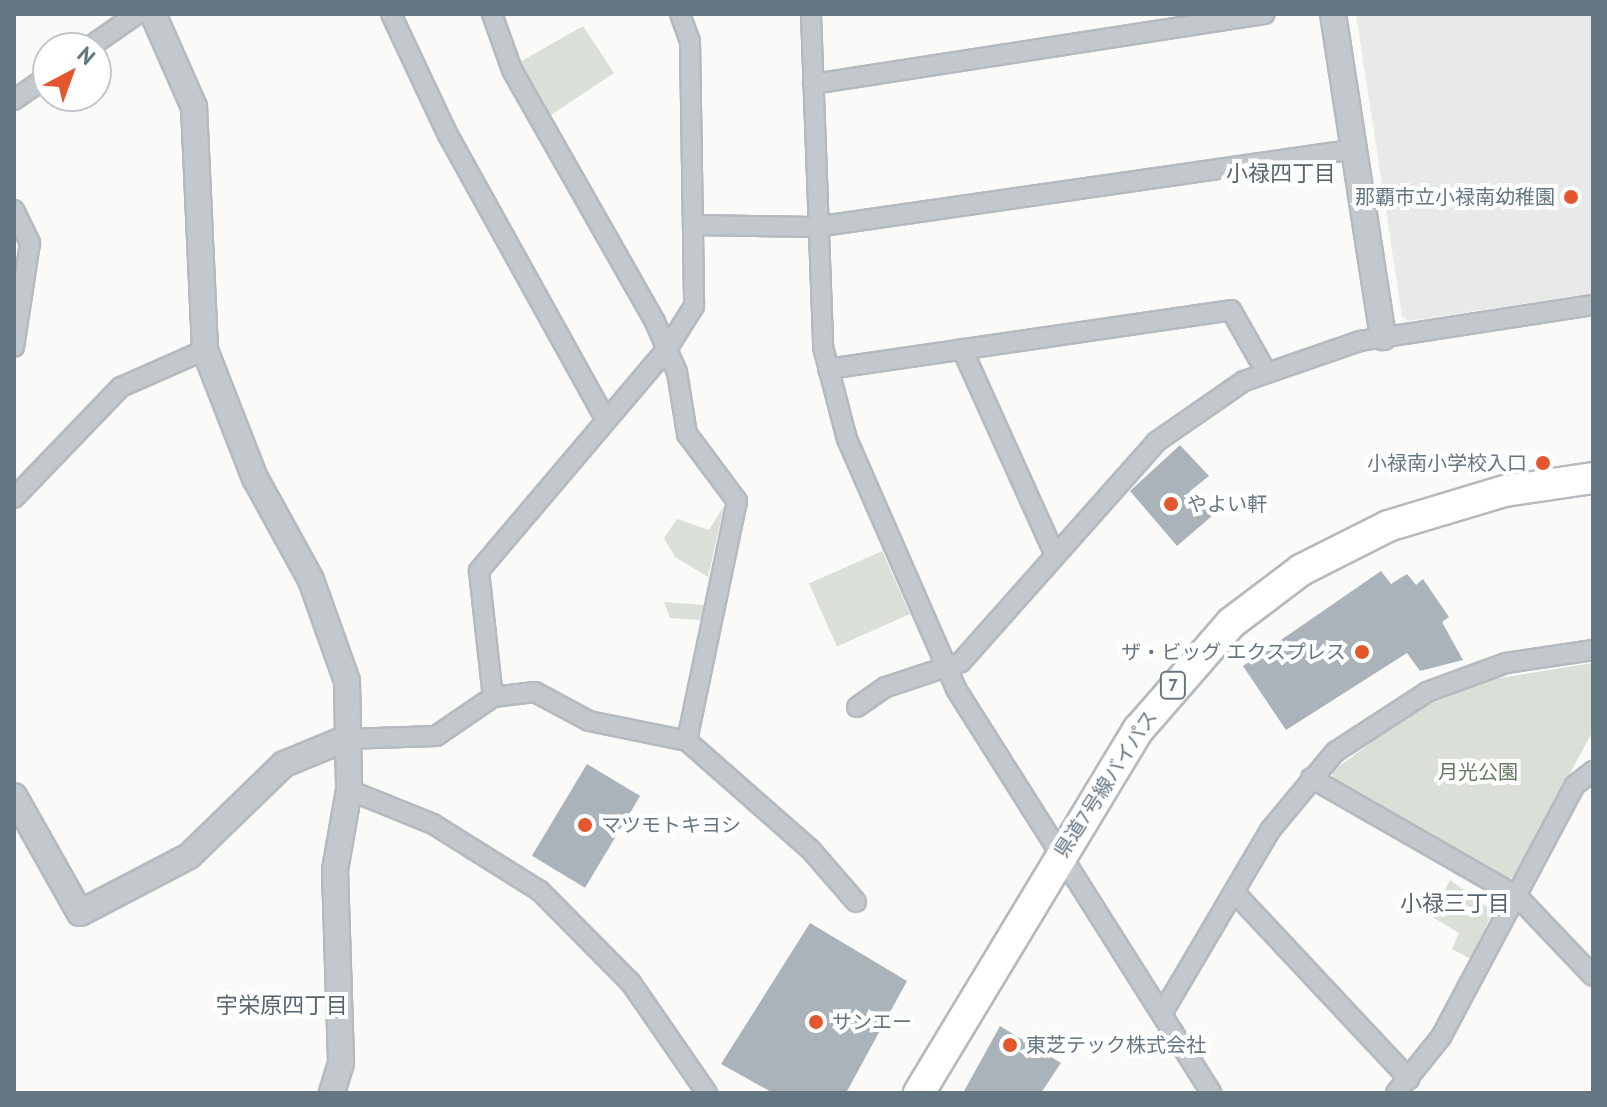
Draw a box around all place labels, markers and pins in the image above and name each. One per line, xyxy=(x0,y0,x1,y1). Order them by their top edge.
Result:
place label: 那覇市立小禄南幼稚園 xyxy=(1355,185,1555,209)
marker: 那覇市立小禄南幼稚園 xyxy=(1562,188,1580,206)
place label: 小禄南小学校入口 xyxy=(1367,451,1527,475)
marker: 小禄南小学校入口 xyxy=(1534,454,1552,472)
place label: やよい軒 xyxy=(1187,492,1267,516)
marker: やよい軒 xyxy=(1162,495,1180,513)
place label: ザ・ビッグ エクスプレス xyxy=(1121,640,1346,664)
marker: ザ・ビッグ エクスプレス xyxy=(1353,643,1371,661)
place label: マツモトキヨシ xyxy=(601,813,741,837)
marker: マツモトキヨシ xyxy=(576,816,594,834)
place label: サンエー xyxy=(832,1010,912,1034)
marker: サンエー xyxy=(807,1013,825,1031)
place label: 東芝テック株式会社 xyxy=(1026,1033,1206,1057)
marker: 東芝テック株式会社 xyxy=(1001,1036,1019,1054)

